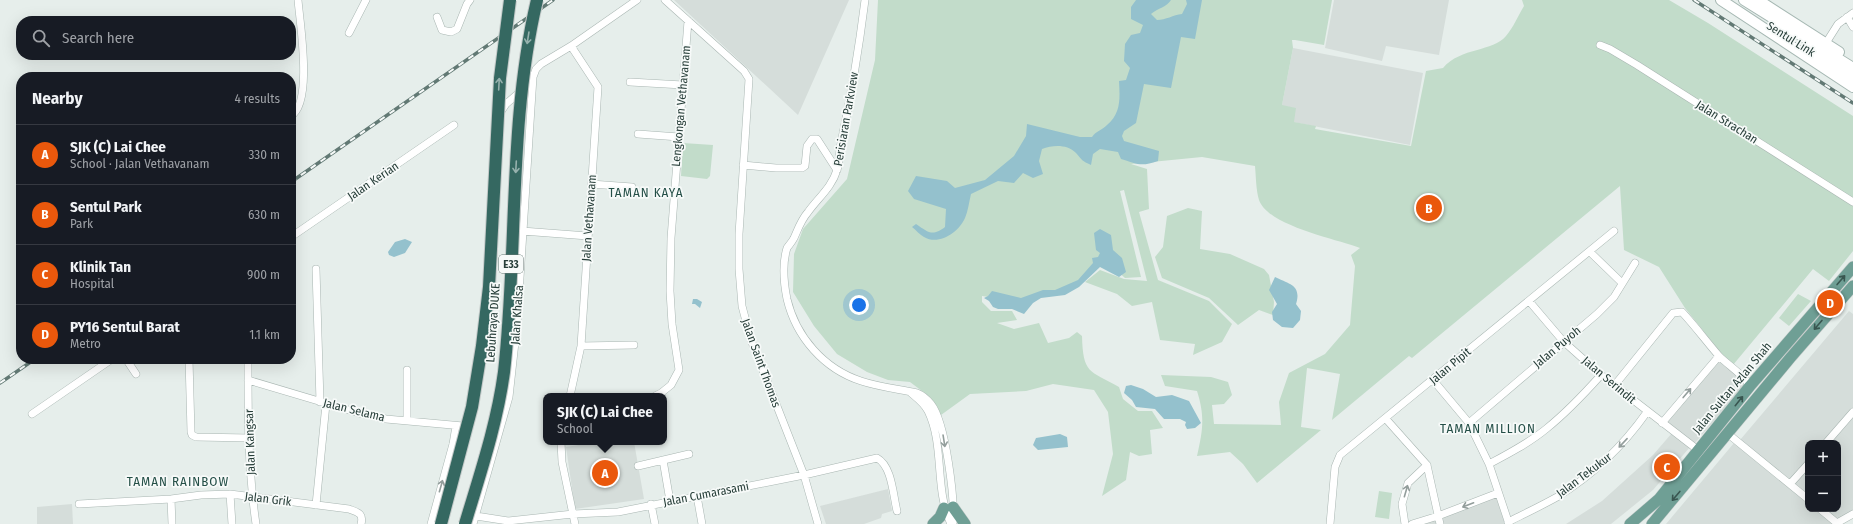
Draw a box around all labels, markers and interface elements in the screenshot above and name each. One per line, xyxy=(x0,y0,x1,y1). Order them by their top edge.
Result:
search box xyxy=(16,16,296,60)
street label: Sentul Link xyxy=(1764,19,1818,60)
icon: search xyxy=(30,27,52,49)
text: Search here xyxy=(62,29,134,47)
one-way arrow xyxy=(524,31,532,44)
street label: Lengkongan Vethavanam xyxy=(669,45,693,167)
street label: Perisiaran Parkview xyxy=(831,71,861,167)
one-way arrow xyxy=(496,78,503,91)
text: Nearby xyxy=(32,88,83,109)
text: 4 results xyxy=(234,91,280,106)
street label: Jalan Strachan xyxy=(1693,97,1761,147)
text: SJK (C) Lai Chee xyxy=(70,138,166,156)
text: A xyxy=(41,147,49,162)
text: 330 m xyxy=(248,147,280,162)
text: School · Jalan Vethavanam xyxy=(70,156,209,171)
street label: Jalan Kerian xyxy=(345,159,401,203)
one-way arrow xyxy=(513,160,520,173)
street label: Jalan Vethavanam xyxy=(579,174,599,262)
district label: TAMAN KAYA xyxy=(609,185,684,200)
pin: B xyxy=(1416,193,1442,223)
text: Sentul Park xyxy=(70,198,142,216)
text: B xyxy=(41,207,49,222)
text: 630 m xyxy=(248,207,280,222)
text: Park xyxy=(70,216,93,231)
road number: E33 xyxy=(499,255,523,273)
text: Klinik Tan xyxy=(70,258,131,276)
text: C xyxy=(42,267,48,282)
text: 900 m xyxy=(247,267,280,282)
one-way arrow xyxy=(1837,275,1846,286)
text: Hospital xyxy=(70,276,114,291)
street label: Lebuhraya DUKE xyxy=(483,283,503,363)
street label: Jalan Khalsa xyxy=(508,285,526,345)
pin: D xyxy=(1817,288,1843,318)
your location xyxy=(849,295,869,315)
street label: Jalan Saint Thomas xyxy=(738,317,784,409)
text: PY16 Sentul Barat xyxy=(70,318,180,336)
one-way arrow xyxy=(1814,320,1823,330)
street label: Jalan Puyoh xyxy=(1531,323,1583,371)
text: D xyxy=(41,327,49,342)
text: 1.1 km xyxy=(249,327,280,342)
text: Metro xyxy=(70,336,101,351)
street label: Jalan Sultan Azlan Shah xyxy=(1690,339,1774,437)
street label: Jalan Pipit xyxy=(1426,345,1474,387)
street label: Jalan Serindit xyxy=(1579,353,1639,407)
one-way arrow xyxy=(1683,388,1692,399)
popup xyxy=(543,393,667,445)
one-way arrow xyxy=(1734,395,1743,406)
street label: Jalan Selama xyxy=(322,396,386,424)
text: SJK (C) Lai Chee xyxy=(557,403,653,421)
street label: Jalan Kangsar xyxy=(242,408,258,475)
text: School xyxy=(557,421,593,436)
district label: TAMAN MILLION xyxy=(1440,421,1536,436)
one-way arrow xyxy=(940,434,948,447)
one-way arrow xyxy=(1619,438,1628,448)
map controls xyxy=(1805,440,1841,512)
button: + xyxy=(1805,440,1841,476)
street label: Jalan Tekukur xyxy=(1554,449,1615,500)
pin: C xyxy=(1654,452,1680,482)
pin: A xyxy=(592,458,618,488)
district label: TAMAN RAINBOW xyxy=(127,474,229,489)
button: − xyxy=(1805,476,1841,512)
street label: Jalan Cumarasami xyxy=(662,479,750,509)
one-way arrow xyxy=(438,480,445,493)
one-way arrow xyxy=(1403,485,1410,498)
street label: Jalan Grik xyxy=(244,489,293,509)
one-way arrow xyxy=(1671,490,1680,501)
one-way arrow xyxy=(1463,501,1475,509)

